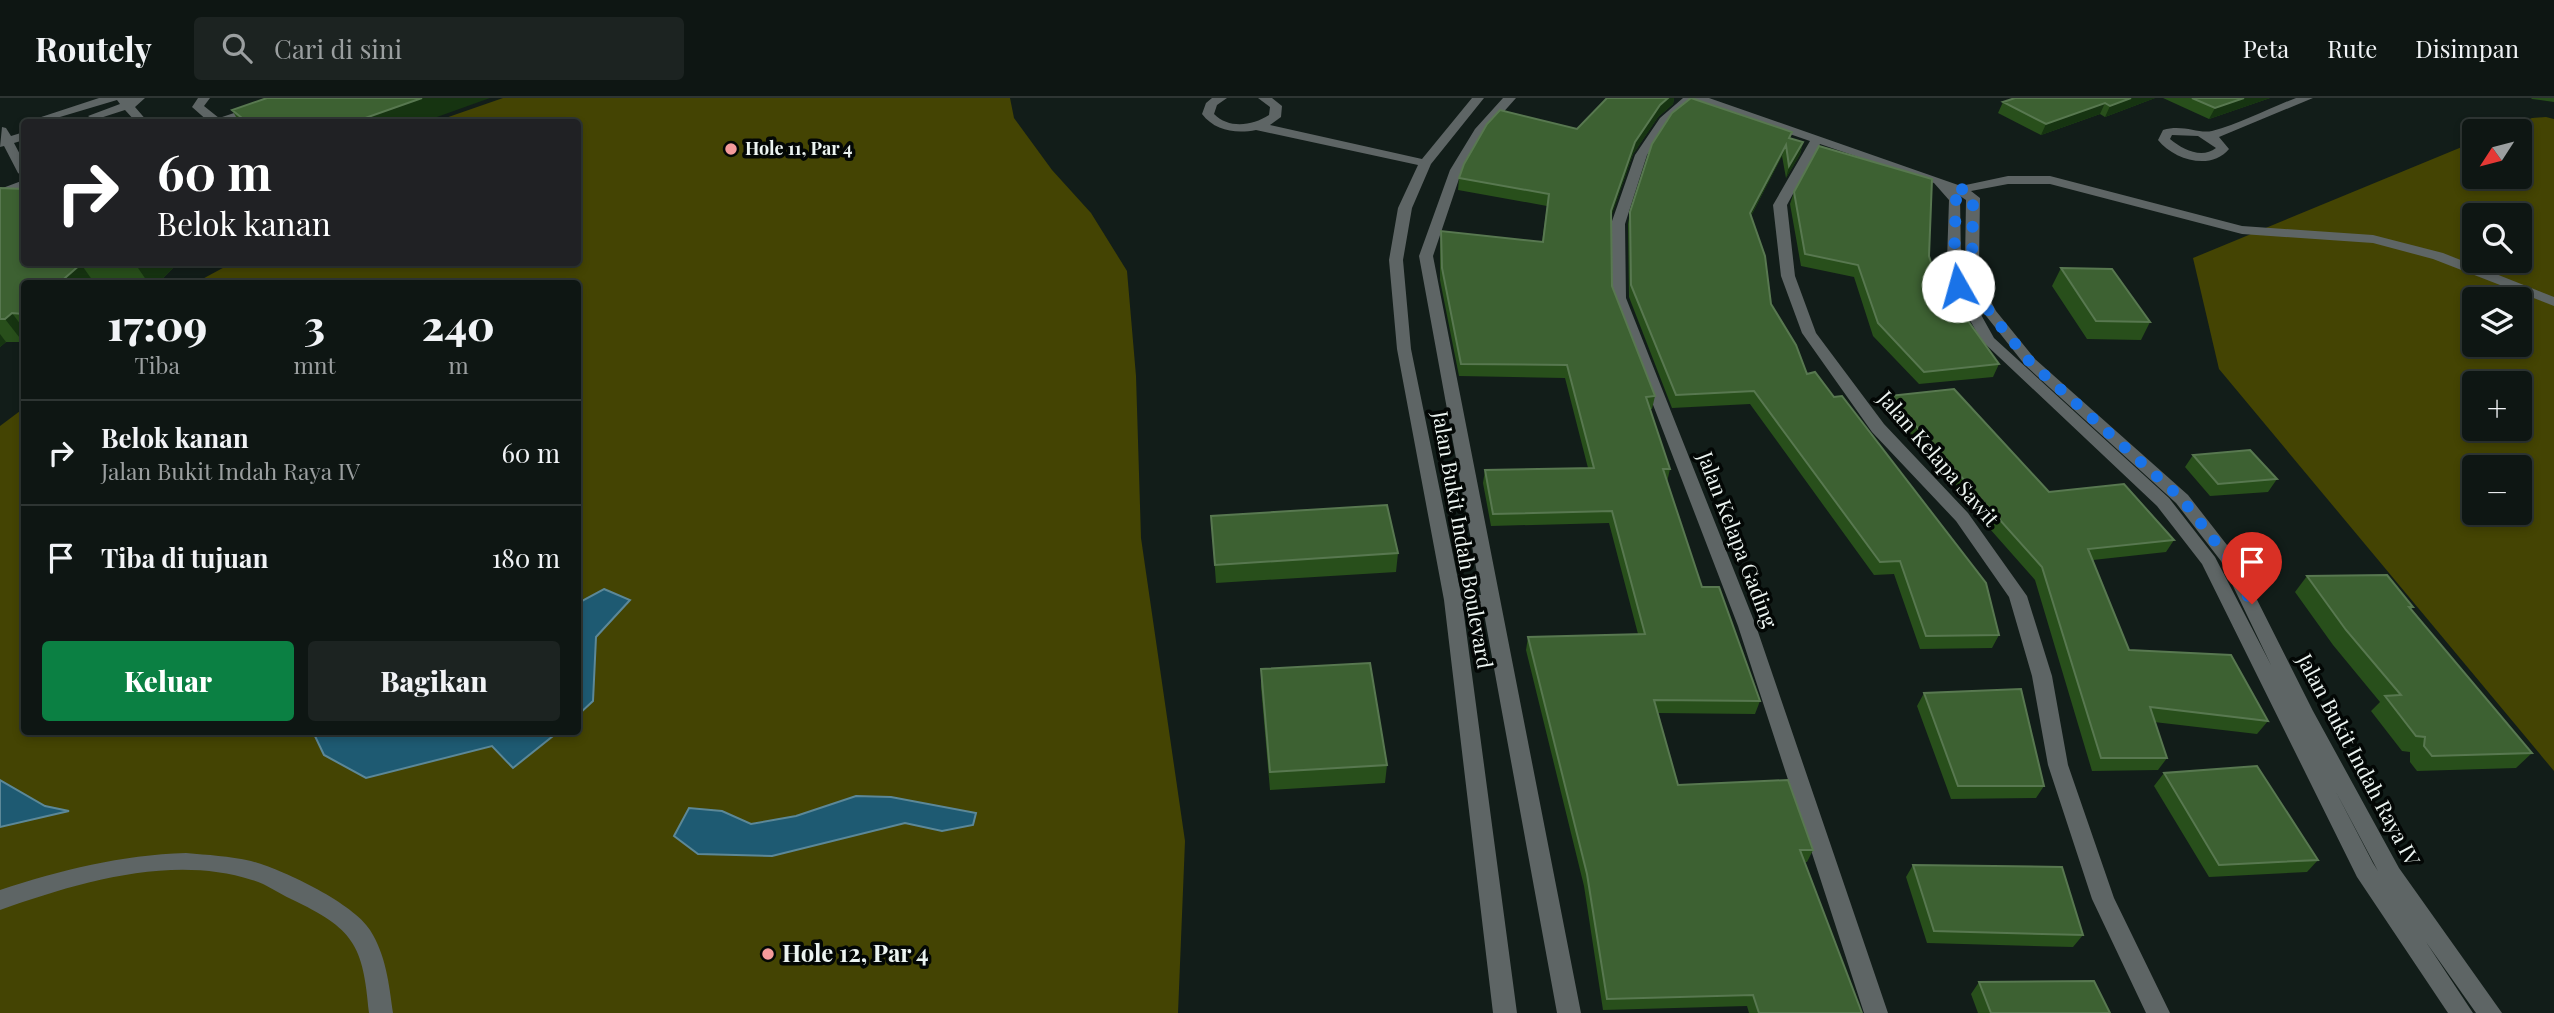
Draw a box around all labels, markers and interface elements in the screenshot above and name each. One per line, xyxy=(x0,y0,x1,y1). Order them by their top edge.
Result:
search box xyxy=(194,17,684,80)
text: Routely xyxy=(35,26,152,70)
icon: search xyxy=(218,29,256,67)
text: Cari di sini xyxy=(274,31,402,66)
text: Peta xyxy=(2243,32,2289,64)
text: Rute xyxy=(2327,32,2377,64)
text: Disimpan xyxy=(2415,32,2519,64)
north arrow xyxy=(2462,119,2532,189)
map controls xyxy=(2462,119,2532,525)
place label: Hole 11, Par 4 xyxy=(745,136,853,160)
text: 60 m xyxy=(157,138,272,203)
marker: Hole 11, Par 4 xyxy=(723,141,739,157)
icon: right xyxy=(42,147,133,238)
text: Belok kanan xyxy=(157,201,331,244)
button: search xyxy=(2462,203,2532,273)
position arrow xyxy=(1921,249,1995,323)
button: layers xyxy=(2462,287,2532,357)
text: 17:09 xyxy=(107,296,207,352)
text: 3 xyxy=(304,296,325,352)
text: 240 xyxy=(422,296,495,352)
text: Tiba xyxy=(134,349,180,380)
text: mnt xyxy=(293,349,336,380)
text: m xyxy=(448,349,469,380)
button: + xyxy=(2462,371,2532,441)
street label: Jalan Kelapa Sawit xyxy=(1872,383,2007,532)
street label: Jalan Bukit Indah Boulevard xyxy=(1427,408,1500,671)
text: Belok kanan xyxy=(101,420,249,455)
icon: right xyxy=(42,434,80,472)
text: 60 m xyxy=(501,435,560,470)
street label: Jalan Kelapa Gading xyxy=(1692,446,1785,631)
text: Jalan Bukit Indah Raya IV xyxy=(101,455,360,486)
button: − xyxy=(2462,455,2532,525)
pin xyxy=(2222,532,2282,604)
icon: arrive xyxy=(42,539,80,577)
text: Tiba di tujuan xyxy=(101,540,269,575)
text: 180 m xyxy=(492,540,560,575)
icon: arrive xyxy=(2233,543,2271,581)
button: Keluar xyxy=(42,641,294,721)
button: Bagikan xyxy=(308,641,560,721)
street label: Jalan Bukit Indah Raya IV xyxy=(2291,647,2428,871)
place label: Hole 12, Par 4 xyxy=(782,936,929,968)
marker: Hole 12, Par 4 xyxy=(760,946,776,962)

